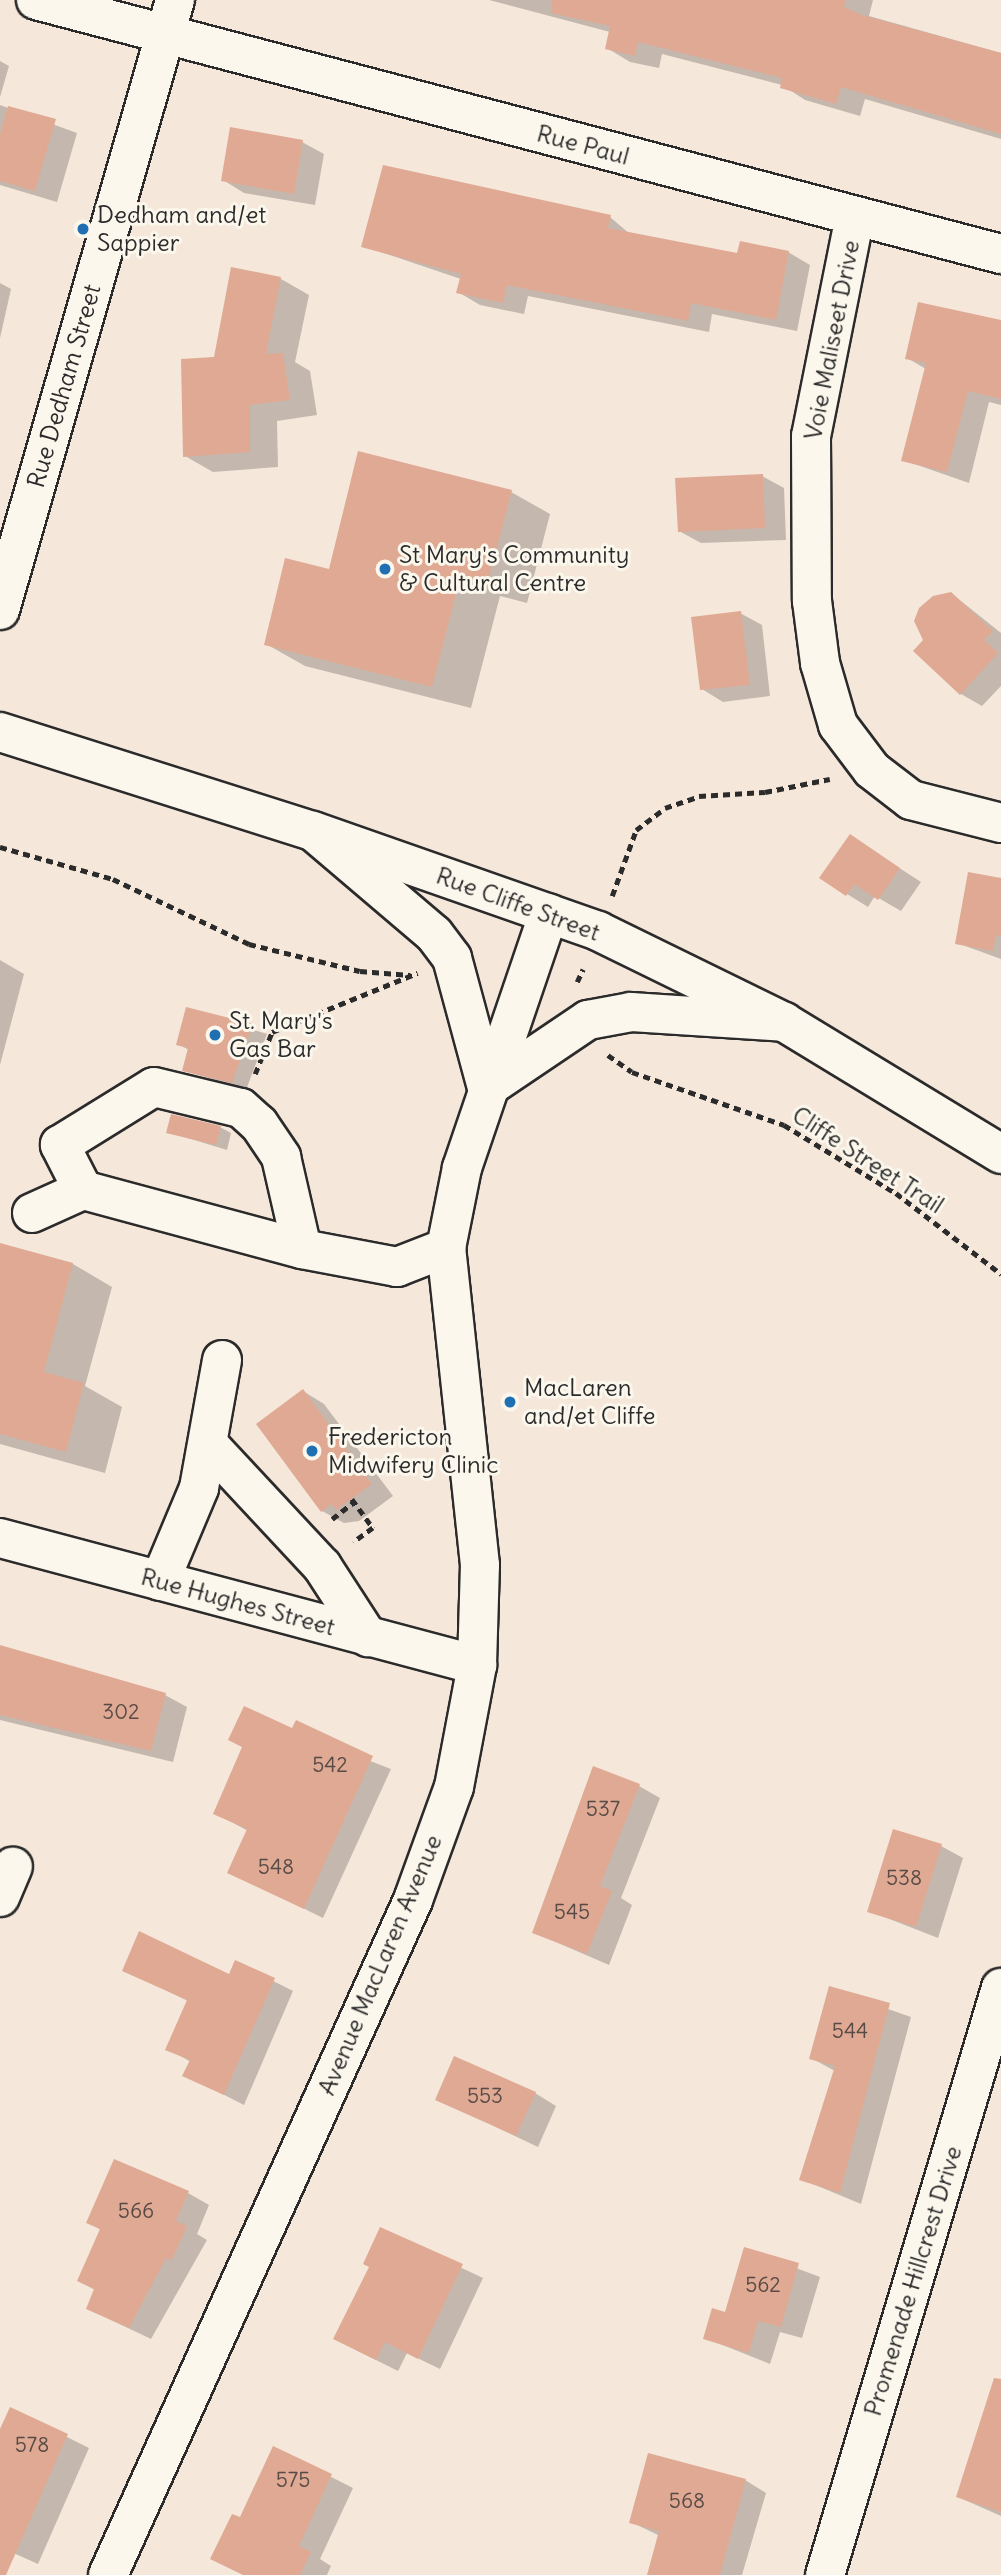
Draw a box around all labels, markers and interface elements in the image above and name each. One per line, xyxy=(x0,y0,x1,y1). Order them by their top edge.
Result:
street label: Rue Paul xyxy=(534,119,632,171)
place label: Dedham and/et Sappier xyxy=(97,201,266,257)
marker: Dedham and/et Sappier xyxy=(75,221,91,237)
street label: Voie Maliseet Drive xyxy=(799,238,865,442)
street label: Rue Dedham Street xyxy=(21,281,107,491)
place label: St Mary's Community & Cultural Centre xyxy=(399,541,629,597)
marker: St Mary's Community & Cultural Centre xyxy=(377,561,393,577)
street label: Rue Cliffe Street xyxy=(432,861,604,947)
place label: St. Mary's Gas Bar xyxy=(229,1007,333,1063)
marker: St. Mary's Gas Bar xyxy=(207,1027,223,1043)
street label: Cliffe Street Trail xyxy=(787,1100,949,1220)
place label: MacLaren and/et Cliffe xyxy=(524,1374,655,1430)
marker: MacLaren and/et Cliffe xyxy=(502,1394,518,1410)
place label: Fredericton Midwifery Clinic xyxy=(328,1423,498,1479)
marker: Fredericton Midwifery Clinic xyxy=(302,1441,322,1461)
street label: Rue Hughes Street xyxy=(138,1562,338,1642)
house number: 302 xyxy=(102,1699,140,1725)
house number: 542 xyxy=(312,1752,348,1778)
house number: 537 xyxy=(586,1796,620,1822)
street label: Avenue MacLaren Avenue xyxy=(312,1831,448,2099)
house number: 548 xyxy=(258,1854,294,1880)
house number: 538 xyxy=(886,1865,922,1891)
house number: 545 xyxy=(554,1899,590,1925)
house number: 544 xyxy=(832,2018,868,2044)
house number: 553 xyxy=(467,2083,503,2109)
street label: Promenade Hillcrest Drive xyxy=(858,2143,968,2419)
house number: 566 xyxy=(118,2198,154,2224)
house number: 562 xyxy=(745,2272,781,2298)
house number: 578 xyxy=(15,2432,49,2458)
house number: 575 xyxy=(276,2467,310,2493)
house number: 568 xyxy=(669,2488,705,2514)

